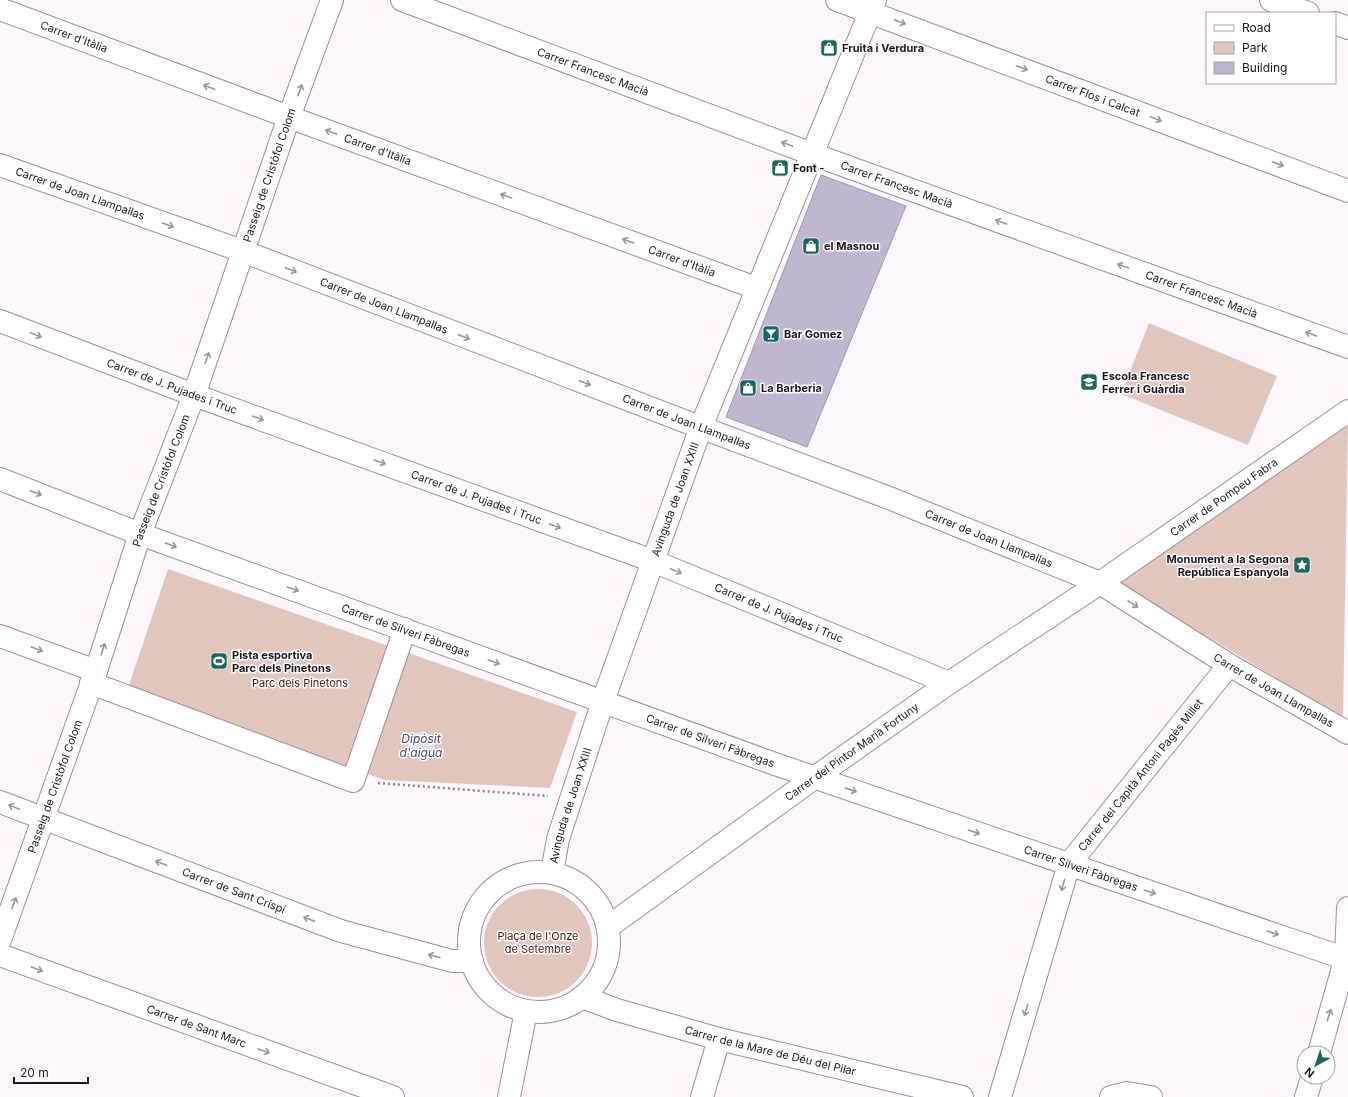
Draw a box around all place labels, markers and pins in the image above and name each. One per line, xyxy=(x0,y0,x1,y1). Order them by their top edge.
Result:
shop icon: Fruita i Verdura xyxy=(819,38,839,58)
place label: Fruita i Verdura xyxy=(842,41,924,55)
shop icon: Font - xyxy=(770,158,790,178)
place label: Font - xyxy=(793,161,825,175)
shop icon: el Masnou xyxy=(801,236,821,256)
place label: el Masnou xyxy=(824,239,880,253)
bar icon: Bar Gomez xyxy=(761,324,781,344)
place label: Bar Gomez xyxy=(784,327,842,341)
place label: Escola Francesc Ferrer i Guàrdia xyxy=(1102,369,1190,396)
school or university icon: Escola Francesc Ferrer i Guàrdia xyxy=(1079,372,1099,392)
shop icon: La Barberia xyxy=(738,378,758,398)
place label: La Barberia xyxy=(761,381,822,395)
place label: Monument a la Segona República Espanyola xyxy=(1167,552,1289,579)
place icon: Monument a la Segona República Espanyola xyxy=(1292,555,1312,575)
place label: Pista esportiva Parc dels Pinetons xyxy=(232,648,331,675)
sports icon: Pista esportiva Parc dels Pinetons xyxy=(209,651,229,671)

